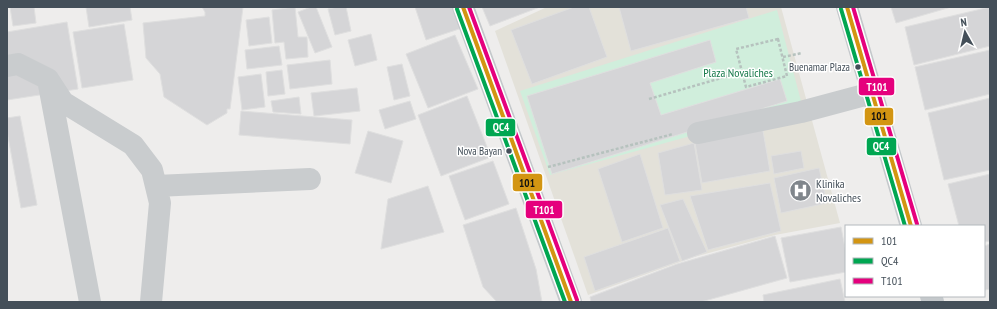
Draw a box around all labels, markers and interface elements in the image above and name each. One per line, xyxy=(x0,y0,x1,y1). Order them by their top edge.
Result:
north arrow xyxy=(945,12,985,52)
text: N xyxy=(960,15,968,29)
place label: Buenamar Plaza xyxy=(789,60,850,74)
marker: Buenamar Plaza xyxy=(853,62,863,72)
park label: Plaza Novaliches xyxy=(703,65,773,80)
line badge: T101 xyxy=(858,77,895,96)
text: T101 xyxy=(867,80,888,94)
line badge: 101 xyxy=(864,107,894,126)
text: 101 xyxy=(871,109,887,123)
line badge: QC4 xyxy=(485,118,516,137)
text: QC4 xyxy=(493,120,510,134)
line badge: QC4 xyxy=(866,137,897,156)
text: QC4 xyxy=(873,139,890,153)
place label: Nova Bayan xyxy=(457,144,502,158)
marker: Nova Bayan xyxy=(504,146,514,156)
line badge: 101 xyxy=(512,173,543,192)
text: 101 xyxy=(519,176,535,190)
place label: Klinika Novaliches xyxy=(816,176,861,205)
hospital icon: Klinika Novaliches xyxy=(787,178,813,204)
line badge: T101 xyxy=(525,200,563,219)
text: T101 xyxy=(534,203,555,217)
legend xyxy=(845,225,985,297)
text: 101 xyxy=(881,233,897,248)
text: QC4 xyxy=(881,253,899,268)
text: T101 xyxy=(881,273,903,288)

